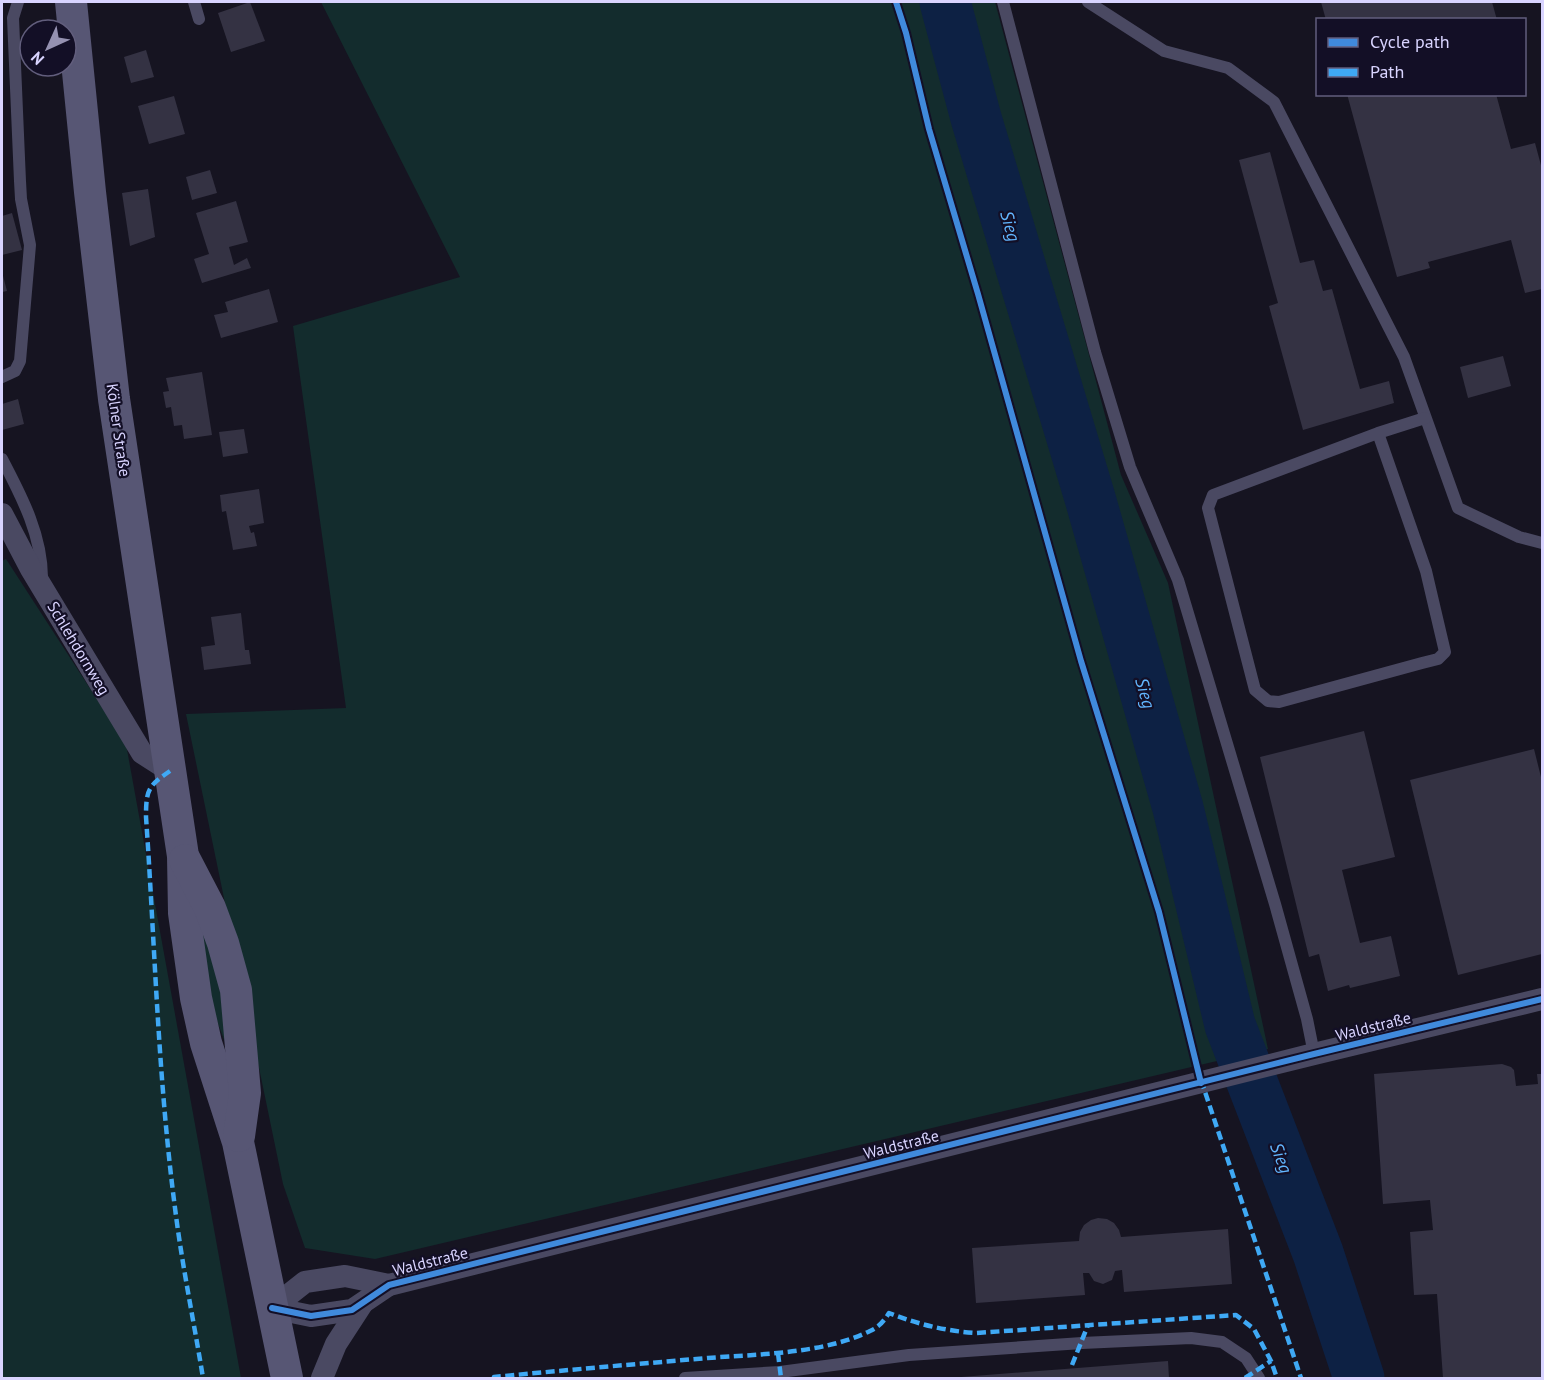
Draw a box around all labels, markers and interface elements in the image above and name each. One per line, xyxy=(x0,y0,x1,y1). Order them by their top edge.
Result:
north arrow xyxy=(18,18,78,78)
legend xyxy=(1316,18,1526,96)
text: Cycle path xyxy=(1370,30,1450,53)
text: N xyxy=(27,48,48,69)
text: Path xyxy=(1370,60,1404,83)
water label: Sieg xyxy=(995,208,1026,244)
street label: Kölner Straße xyxy=(103,382,135,478)
street label: Schlehdornweg xyxy=(43,598,115,698)
water label: Sieg xyxy=(1130,675,1161,711)
street label: Waldstraße xyxy=(1333,1007,1413,1045)
street label: Waldstraße xyxy=(861,1125,941,1163)
water label: Sieg xyxy=(1265,1139,1298,1177)
street label: Waldstraße xyxy=(390,1242,470,1280)

